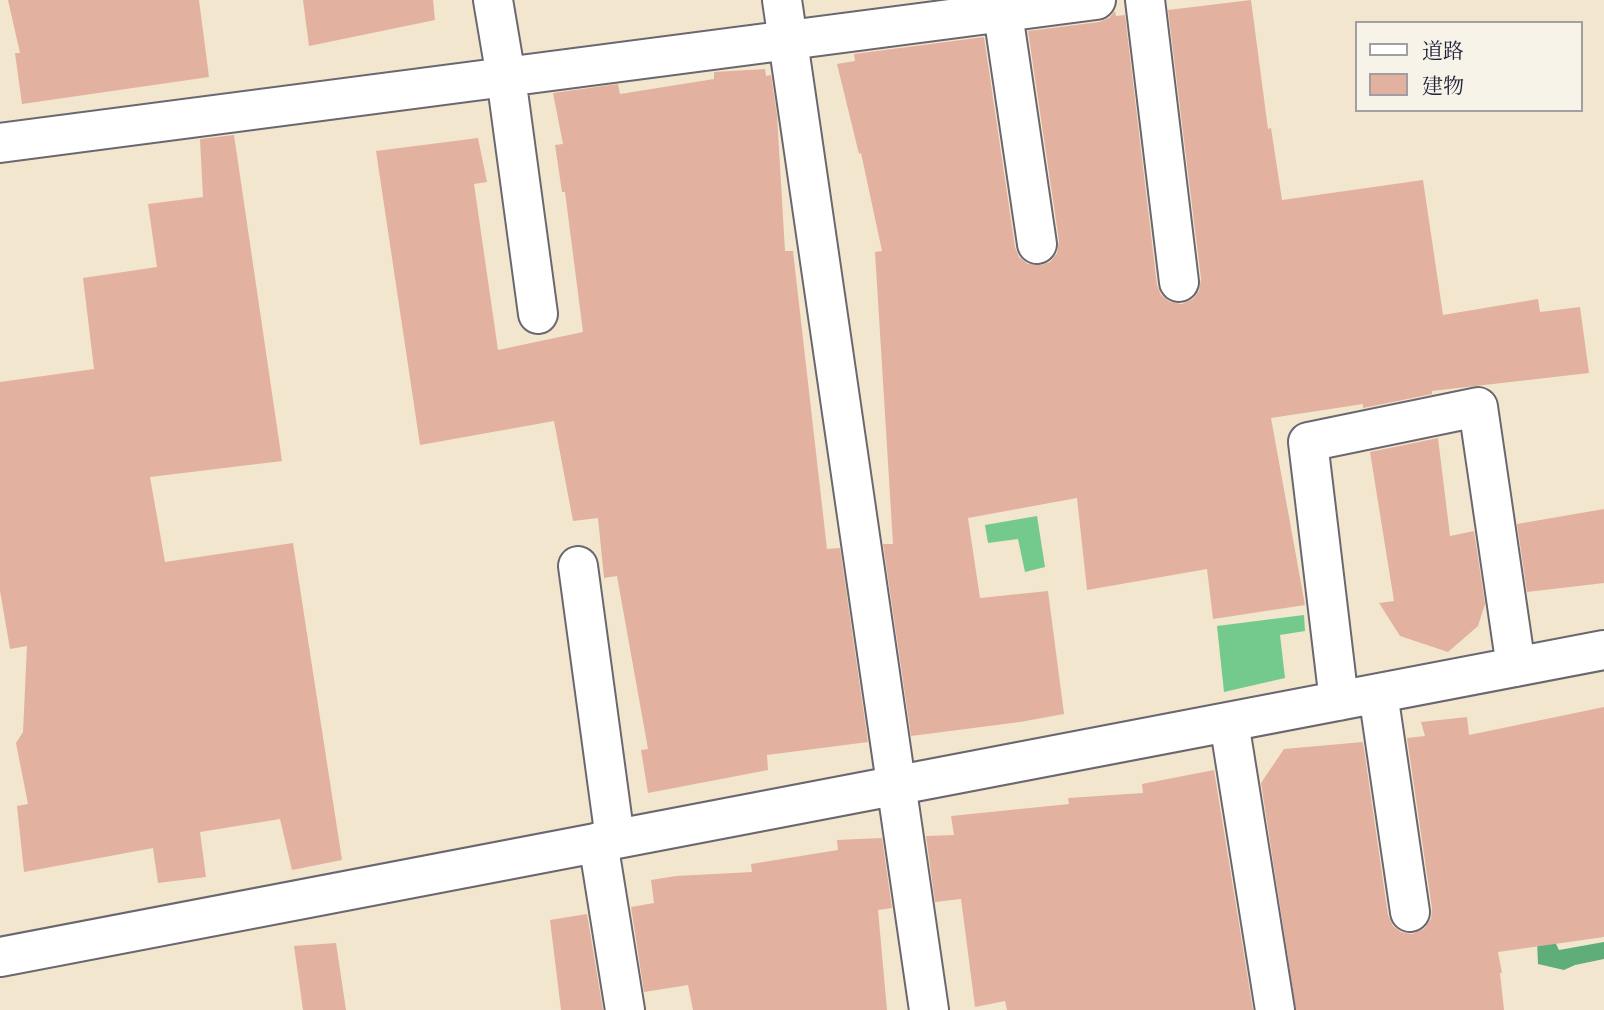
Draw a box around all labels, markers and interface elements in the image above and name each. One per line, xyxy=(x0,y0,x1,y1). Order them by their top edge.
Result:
legend xyxy=(1356,21,1583,112)
text: 道路 xyxy=(1422,38,1464,65)
text: 建物 xyxy=(1422,73,1464,100)

